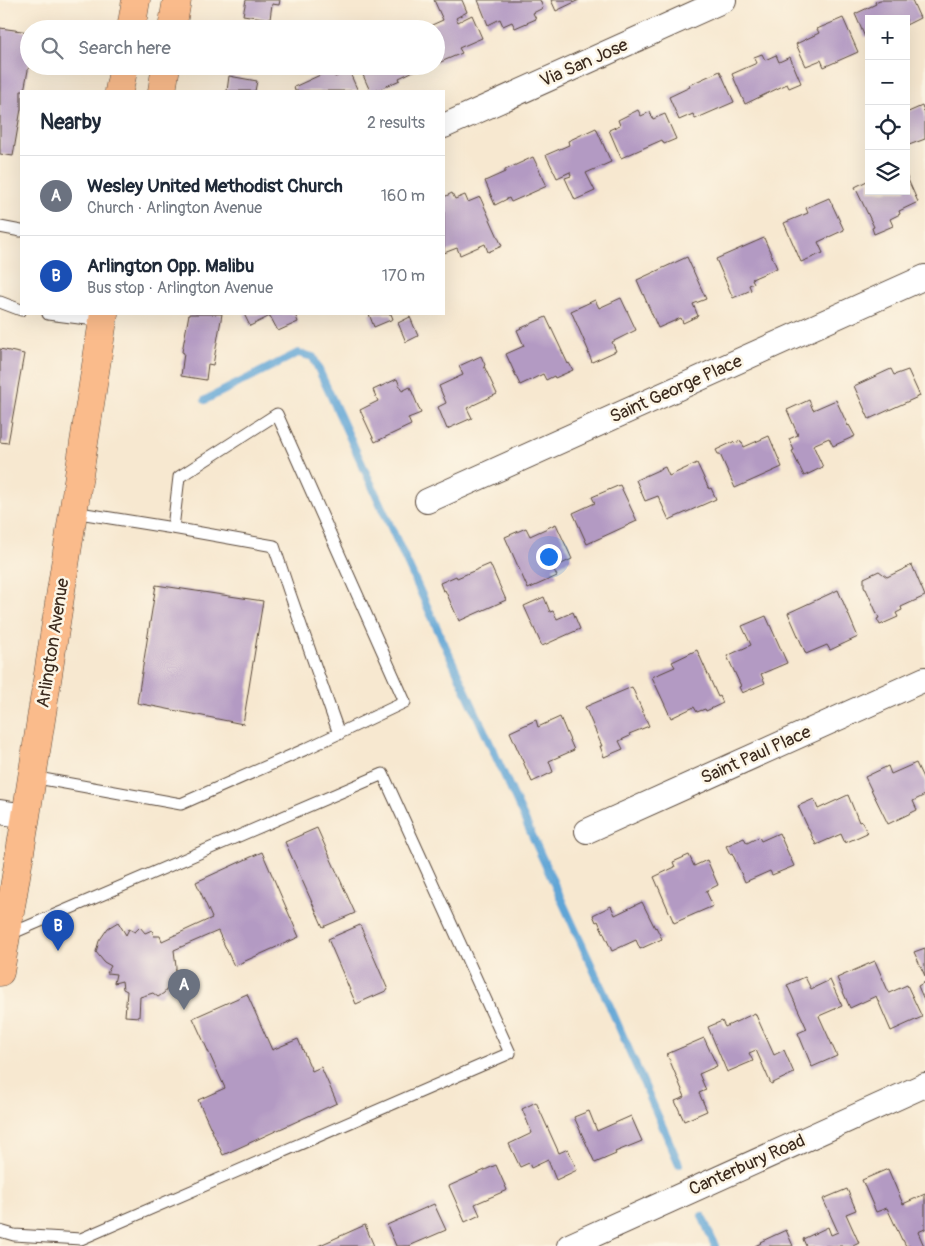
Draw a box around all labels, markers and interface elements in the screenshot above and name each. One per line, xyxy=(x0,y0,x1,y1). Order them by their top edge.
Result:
map controls xyxy=(865,15,910,195)
button: + xyxy=(865,15,910,60)
search box xyxy=(20,20,445,75)
street label: Via San Jose xyxy=(536,33,632,93)
icon: search xyxy=(38,34,66,62)
text: Search here xyxy=(78,36,171,60)
button: − xyxy=(865,60,910,105)
button: locate xyxy=(865,105,910,150)
text: Nearby xyxy=(40,109,101,136)
text: 2 results xyxy=(367,113,425,133)
button: layers xyxy=(865,150,910,195)
text: Wesley United Methodist Church xyxy=(87,174,343,198)
text: A xyxy=(51,186,61,206)
text: 160 m xyxy=(381,186,425,206)
text: Church · Arlington Avenue xyxy=(87,198,262,218)
text: Arlington Opp. Malibu xyxy=(87,254,254,278)
text: B xyxy=(51,266,61,286)
text: 170 m xyxy=(382,266,425,286)
text: Bus stop · Arlington Avenue xyxy=(87,278,273,298)
street label: Saint George Place xyxy=(606,349,746,428)
your location xyxy=(536,544,562,570)
street label: Arlington Avenue xyxy=(31,576,75,709)
street label: Saint Paul Place xyxy=(697,720,815,790)
pin: B xyxy=(42,910,74,951)
pin: A xyxy=(168,969,200,1010)
street label: Canterbury Road xyxy=(685,1129,809,1201)

